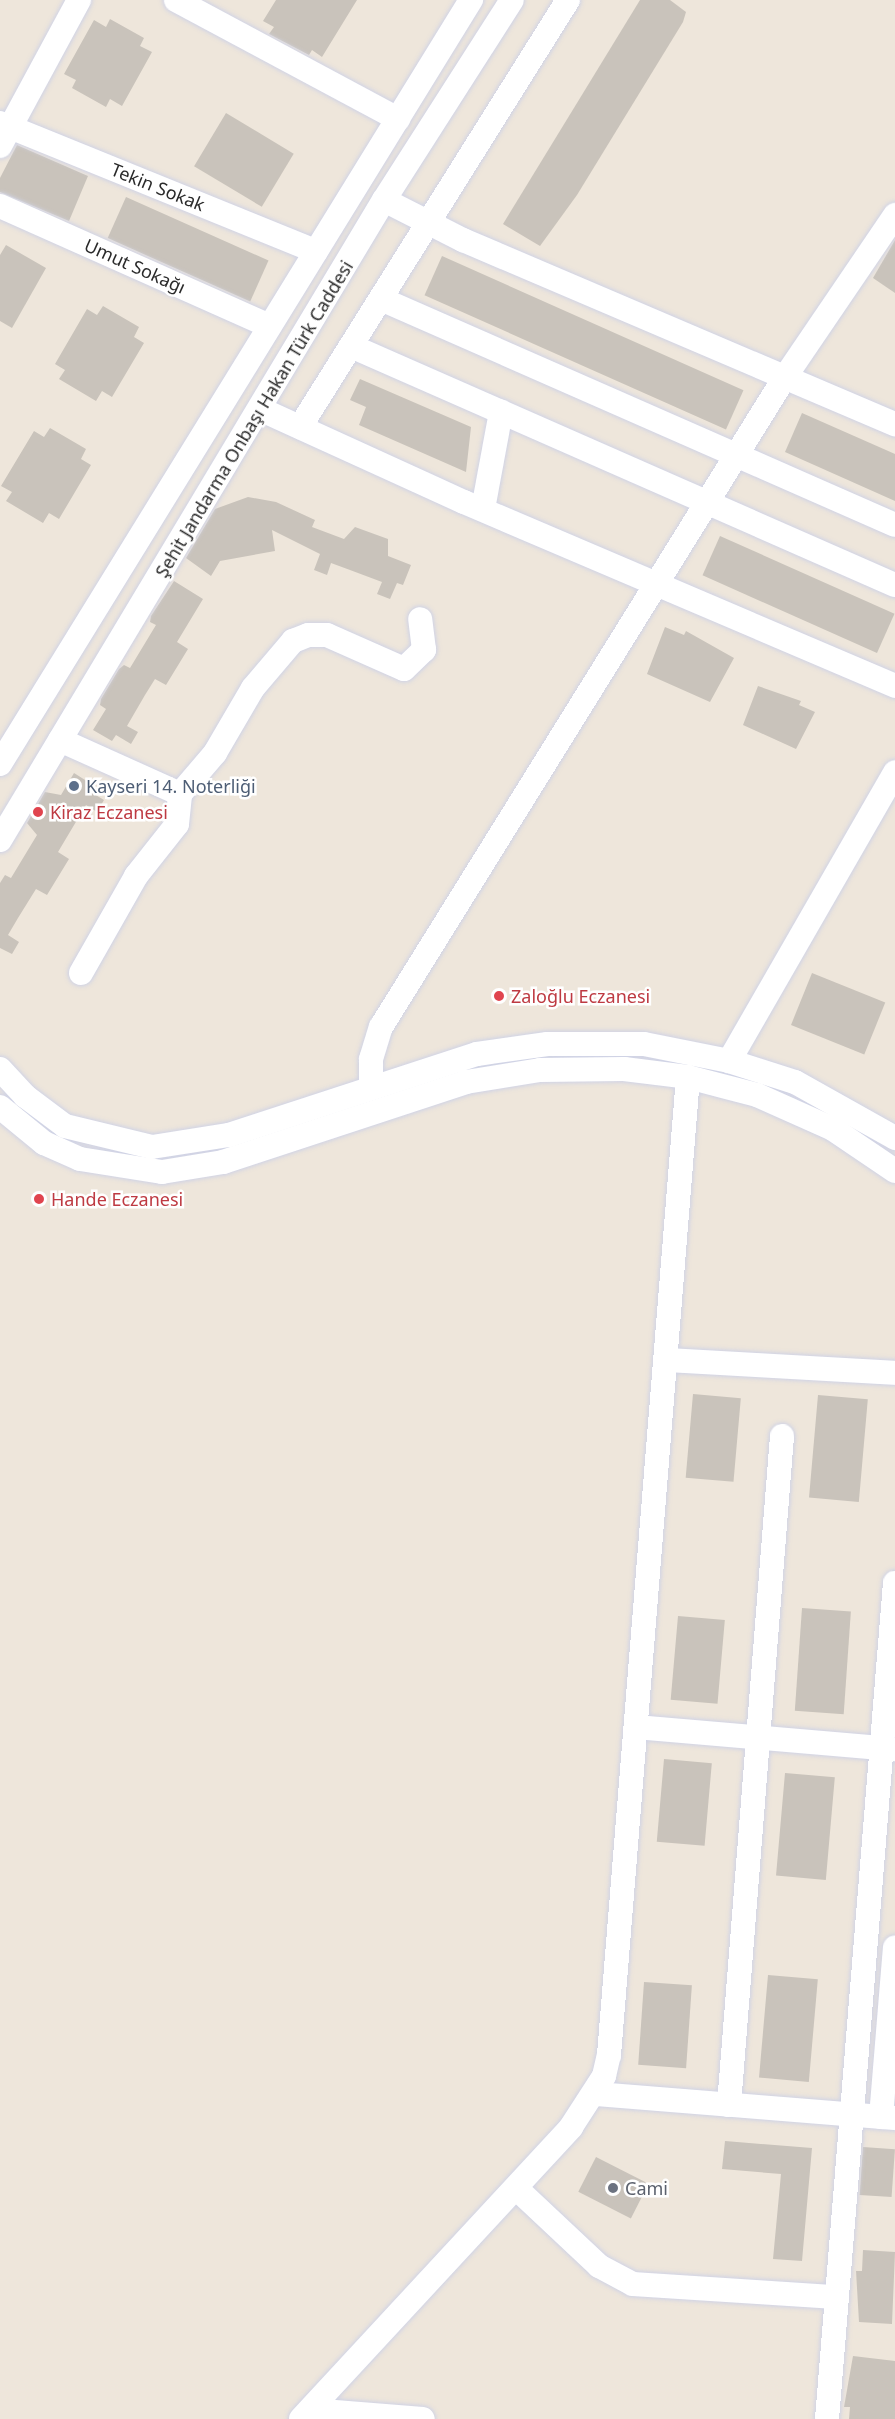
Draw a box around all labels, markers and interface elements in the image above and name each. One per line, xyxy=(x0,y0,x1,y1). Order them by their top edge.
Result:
street label: Tekin Sokak xyxy=(108,158,208,216)
street label: Umut Sokağı xyxy=(81,234,189,298)
street label: Şehit Jandarma Onbaşı Hakan Türk Caddesi xyxy=(151,257,357,581)
place label: Kayseri 14. Noterliği xyxy=(86,775,256,797)
marker: Kayseri 14. Noterliği xyxy=(67,779,81,793)
place label: Kiraz Eczanesi xyxy=(50,801,168,823)
marker: Kiraz Eczanesi xyxy=(31,805,45,819)
place label: Zaloğlu Eczanesi xyxy=(511,985,650,1007)
marker: Zaloğlu Eczanesi xyxy=(492,989,506,1003)
place label: Hande Eczanesi xyxy=(51,1188,183,1210)
marker: Hande Eczanesi xyxy=(32,1192,46,1206)
place label: Cami xyxy=(625,2177,668,2199)
marker: Cami xyxy=(606,2181,620,2195)

